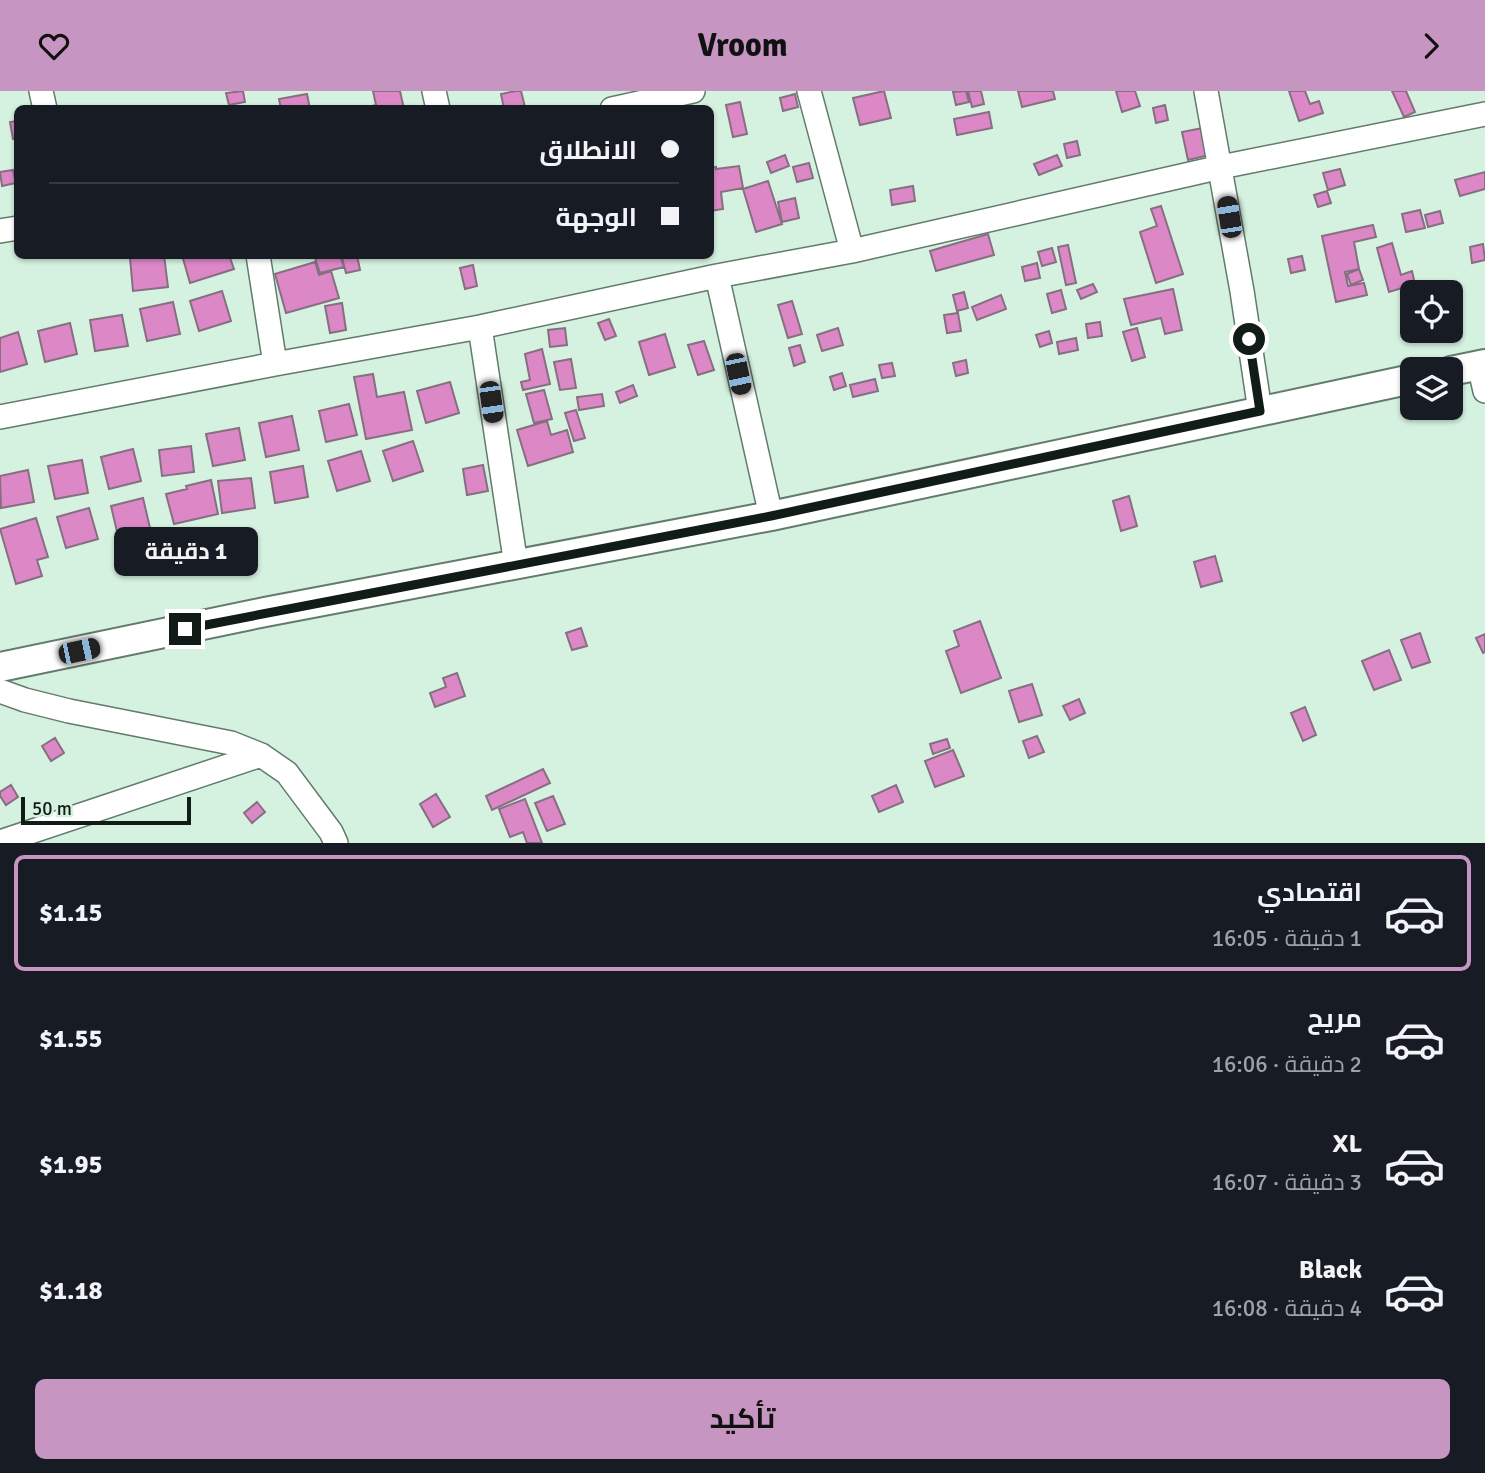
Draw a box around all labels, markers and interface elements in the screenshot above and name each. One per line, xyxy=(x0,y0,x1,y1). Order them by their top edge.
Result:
text: Vroom xyxy=(697,26,788,65)
icon: heart xyxy=(35,27,73,65)
icon: forward xyxy=(1412,27,1450,65)
text: الانطلاق xyxy=(539,135,637,167)
car xyxy=(1216,195,1243,239)
text: الوجهة xyxy=(556,202,637,234)
map controls xyxy=(1400,280,1463,420)
button: locate xyxy=(1400,280,1463,343)
route start xyxy=(1233,323,1265,355)
car xyxy=(724,351,753,397)
button: layers xyxy=(1400,357,1463,420)
car xyxy=(478,380,505,424)
callout: 1 دقيقة xyxy=(113,527,257,577)
text: 1 دقيقة xyxy=(145,537,227,566)
route end xyxy=(169,613,201,645)
car xyxy=(57,636,102,666)
scale bar xyxy=(21,794,191,826)
text: 50 m xyxy=(32,797,72,821)
text: اقتصادي xyxy=(1257,877,1362,909)
icon: car xyxy=(1383,882,1446,945)
text: $1.15 xyxy=(39,897,103,929)
text: 1 دقيقة · 16:05 xyxy=(1212,924,1362,953)
text: مريح xyxy=(1307,1003,1362,1035)
icon: car xyxy=(1383,1008,1446,1071)
text: $1.55 xyxy=(39,1023,103,1055)
text: 2 دقيقة · 16:06 xyxy=(1212,1050,1362,1079)
text: XL xyxy=(1332,1128,1362,1160)
icon: car xyxy=(1383,1134,1446,1197)
text: $1.95 xyxy=(39,1149,103,1181)
text: 3 دقيقة · 16:07 xyxy=(1212,1168,1362,1197)
text: Black xyxy=(1299,1254,1362,1286)
icon: car xyxy=(1383,1260,1446,1323)
text: $1.18 xyxy=(39,1275,103,1307)
text: 4 دقيقة · 16:08 xyxy=(1212,1294,1362,1323)
button: تأكيد xyxy=(35,1379,1450,1459)

